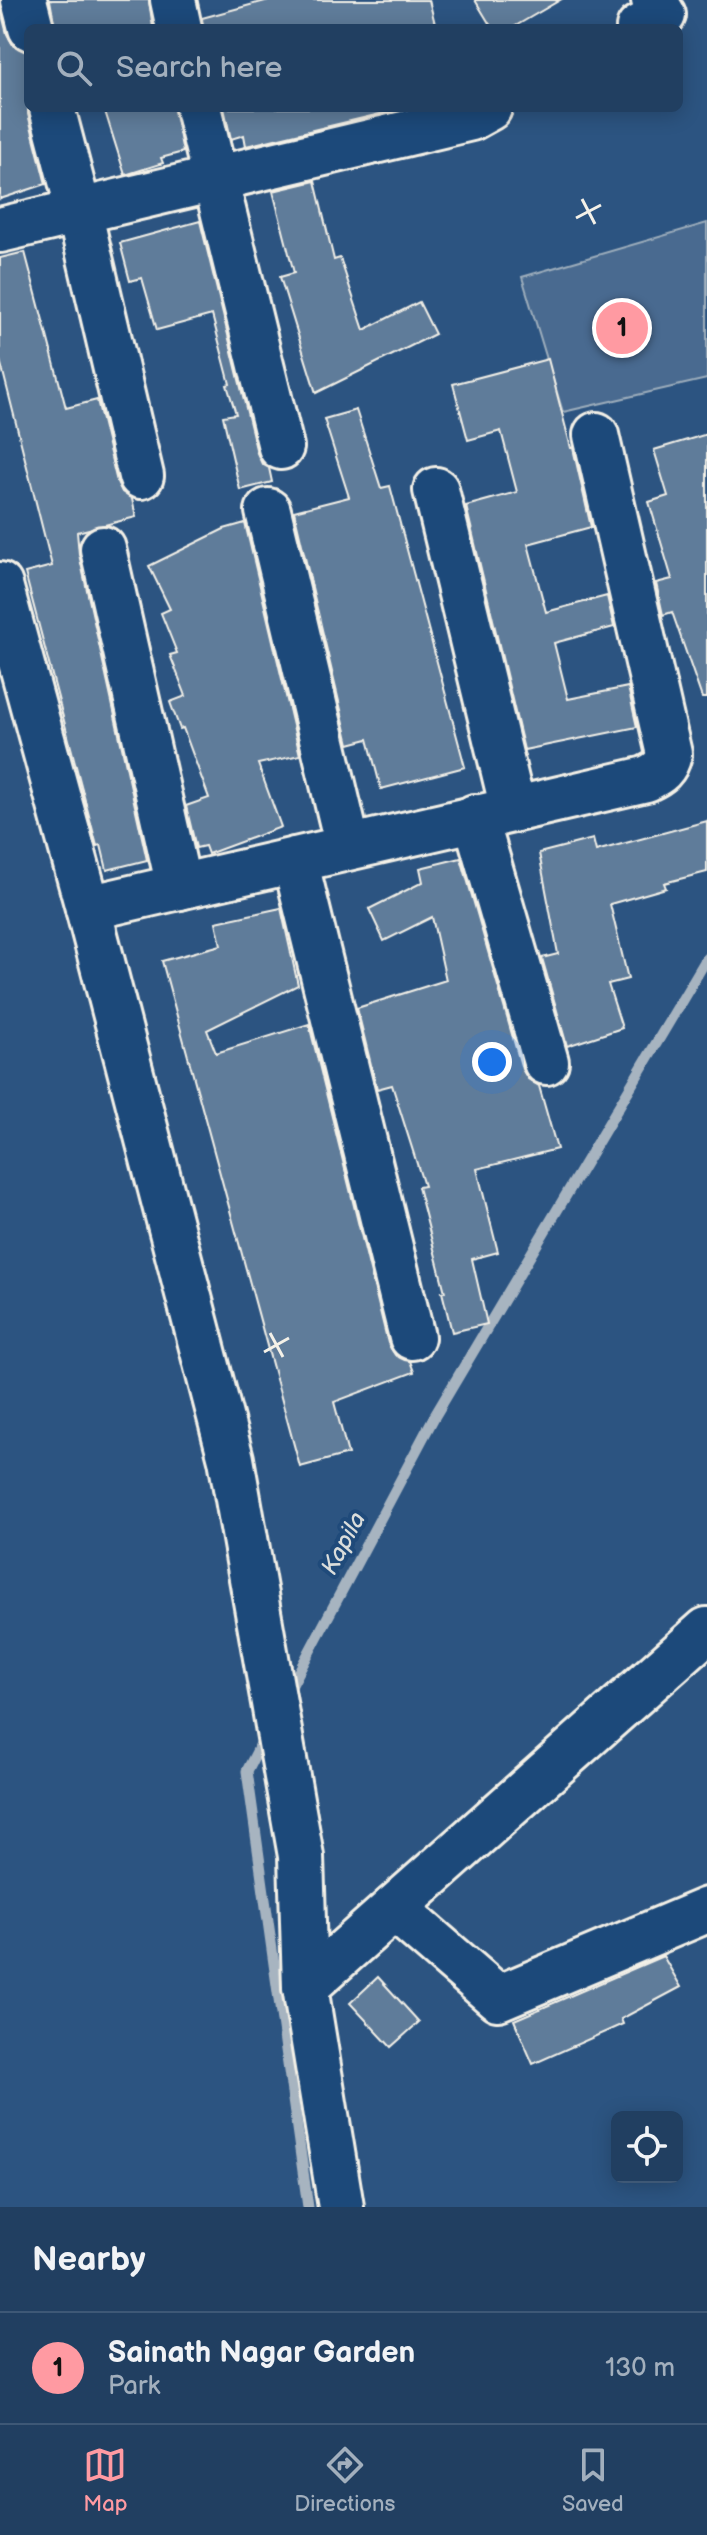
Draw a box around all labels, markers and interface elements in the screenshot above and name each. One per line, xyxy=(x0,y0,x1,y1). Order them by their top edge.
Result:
search box xyxy=(24,24,683,112)
icon: search xyxy=(52,46,96,90)
text: Search here xyxy=(116,50,282,86)
pin: 1 xyxy=(596,298,648,358)
your location xyxy=(472,1042,512,1082)
water label: Kapila xyxy=(315,1507,372,1580)
map controls xyxy=(611,2111,683,2183)
button: locate xyxy=(611,2111,683,2183)
text: Nearby xyxy=(32,2239,146,2280)
text: Sainath Nagar Garden xyxy=(108,2335,415,2371)
text: 1 xyxy=(53,2353,63,2384)
text: 130 m xyxy=(605,2353,675,2384)
text: Park xyxy=(108,2371,160,2402)
tab: Map xyxy=(83,2443,128,2518)
tab: Directions xyxy=(294,2443,395,2518)
tab: Saved xyxy=(562,2443,624,2518)

